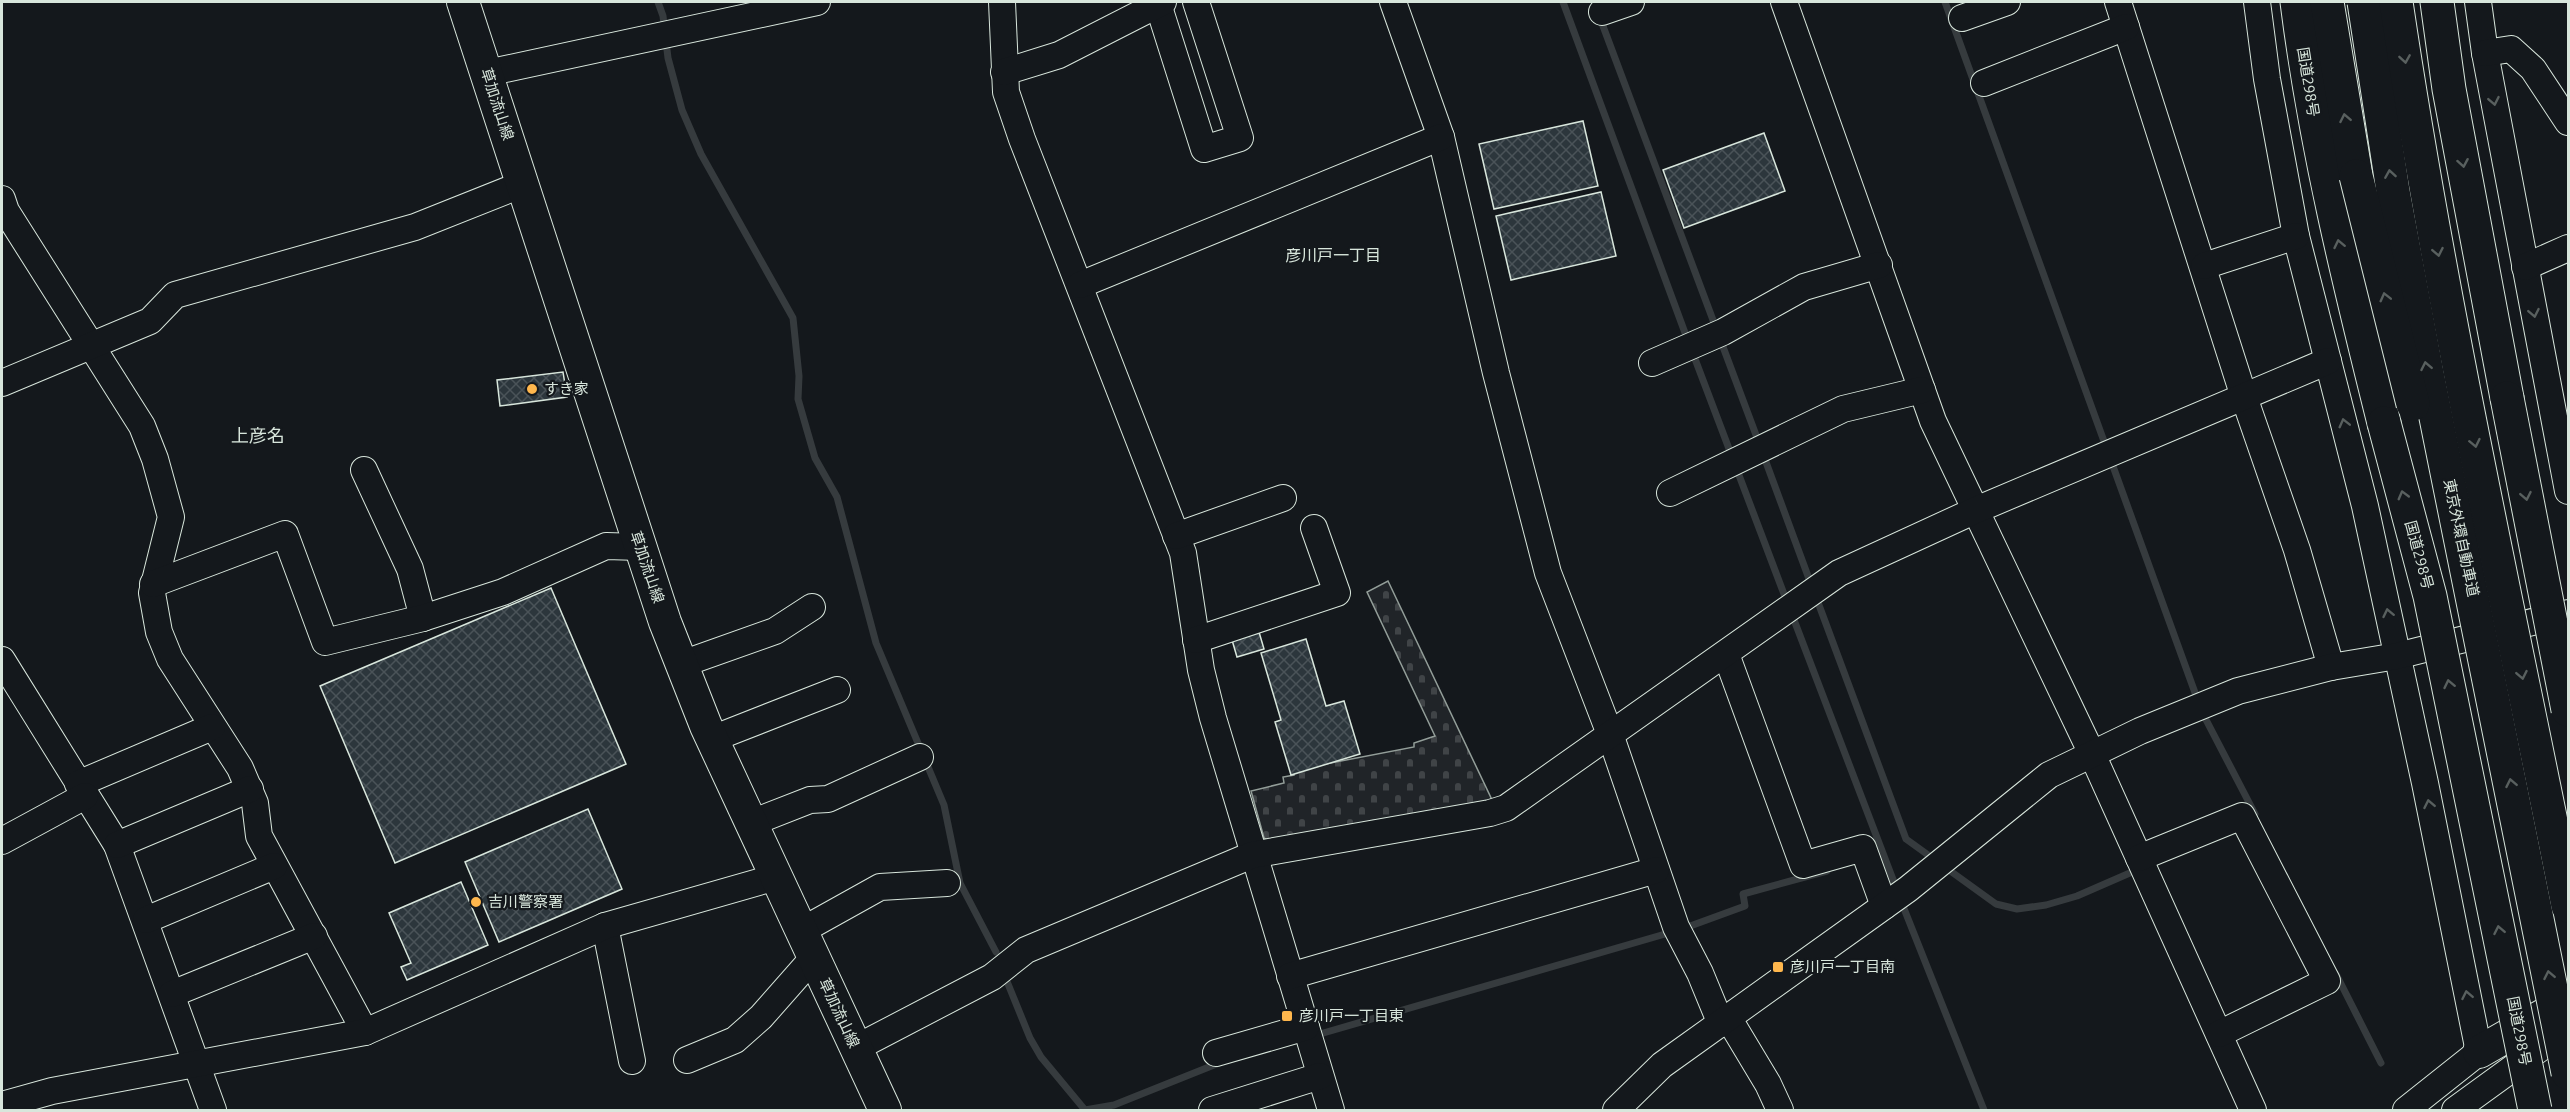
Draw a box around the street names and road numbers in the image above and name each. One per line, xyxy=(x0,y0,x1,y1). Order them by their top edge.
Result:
street label: 国道298号 xyxy=(2295,46,2322,118)
street label: 草加流山線 xyxy=(478,66,517,142)
street label: 東京外環自動車道 xyxy=(2441,477,2482,598)
street label: 国道298号 xyxy=(2402,519,2437,591)
street label: 草加流山線 xyxy=(627,529,668,605)
street label: 草加流山線 xyxy=(816,975,863,1050)
street label: 国道298号 xyxy=(2504,995,2535,1067)

